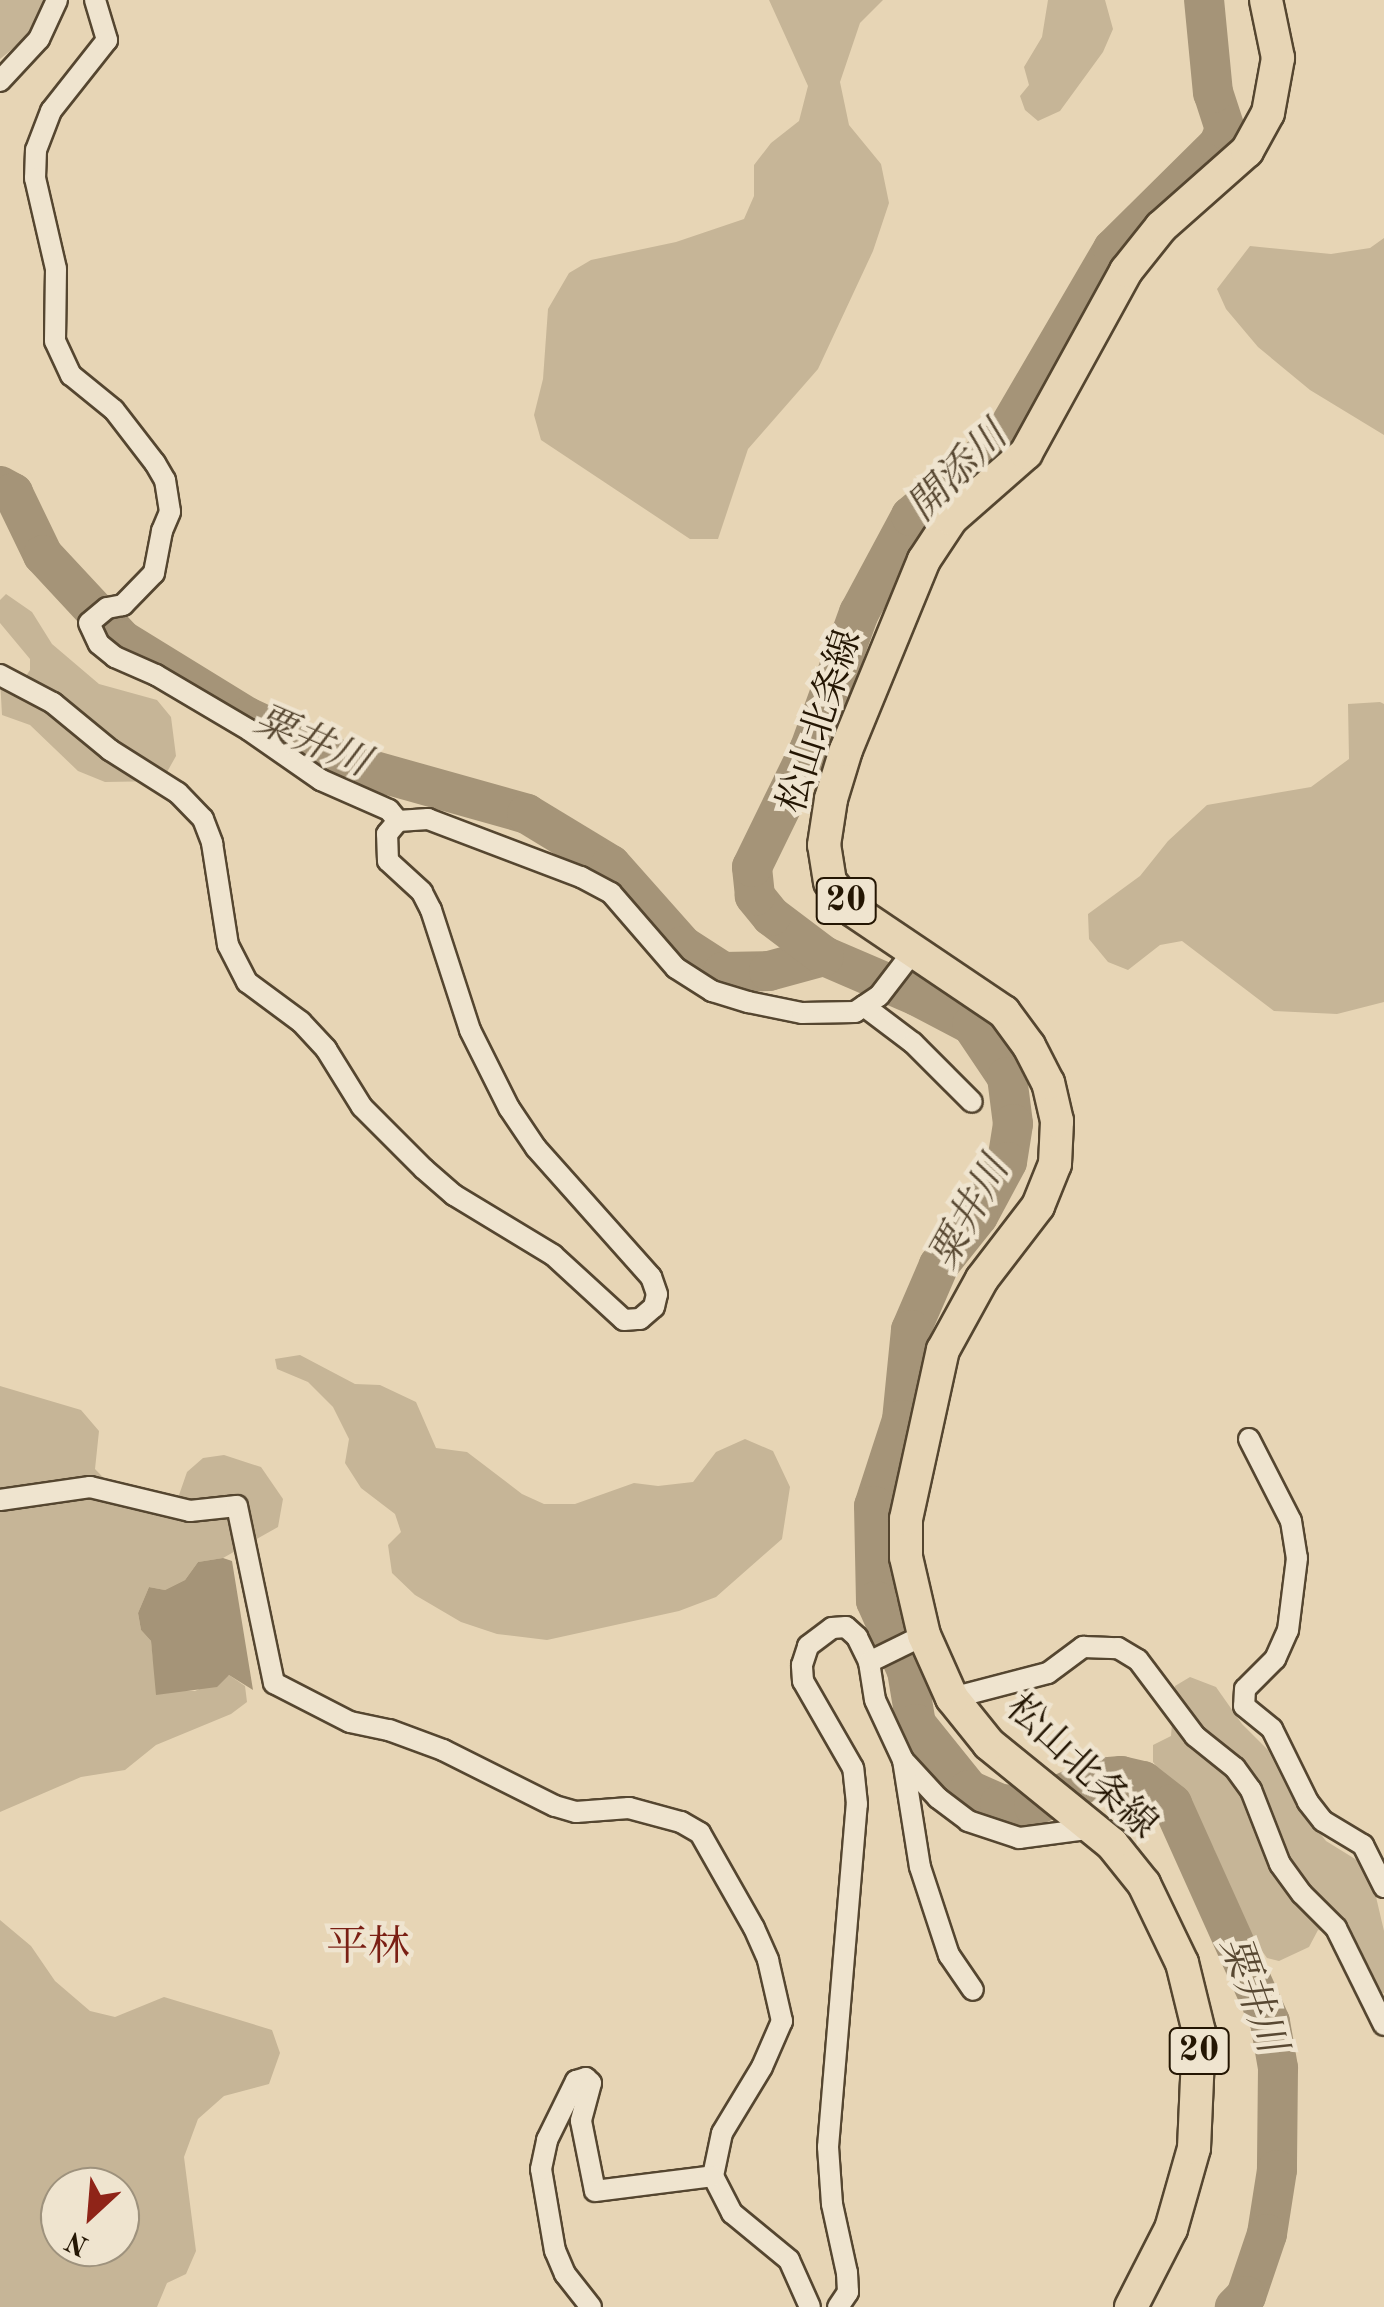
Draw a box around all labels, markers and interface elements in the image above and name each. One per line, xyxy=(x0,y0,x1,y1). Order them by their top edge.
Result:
water label: 開添川 xyxy=(900,414,1018,532)
street label: 松山北条線 xyxy=(771,625,873,819)
water label: 粟井川 xyxy=(246,697,376,789)
road number: 20 xyxy=(814,871,878,931)
water label: 粟井川 xyxy=(921,1150,1021,1278)
street label: 松山北条線 xyxy=(995,1687,1165,1849)
district label: 平林 xyxy=(326,1924,410,1974)
water label: 粟井川 xyxy=(1208,1930,1294,2060)
road number: 20 xyxy=(1166,2021,1232,2081)
north arrow xyxy=(40,2167,140,2267)
text: N xyxy=(62,2225,93,2259)

